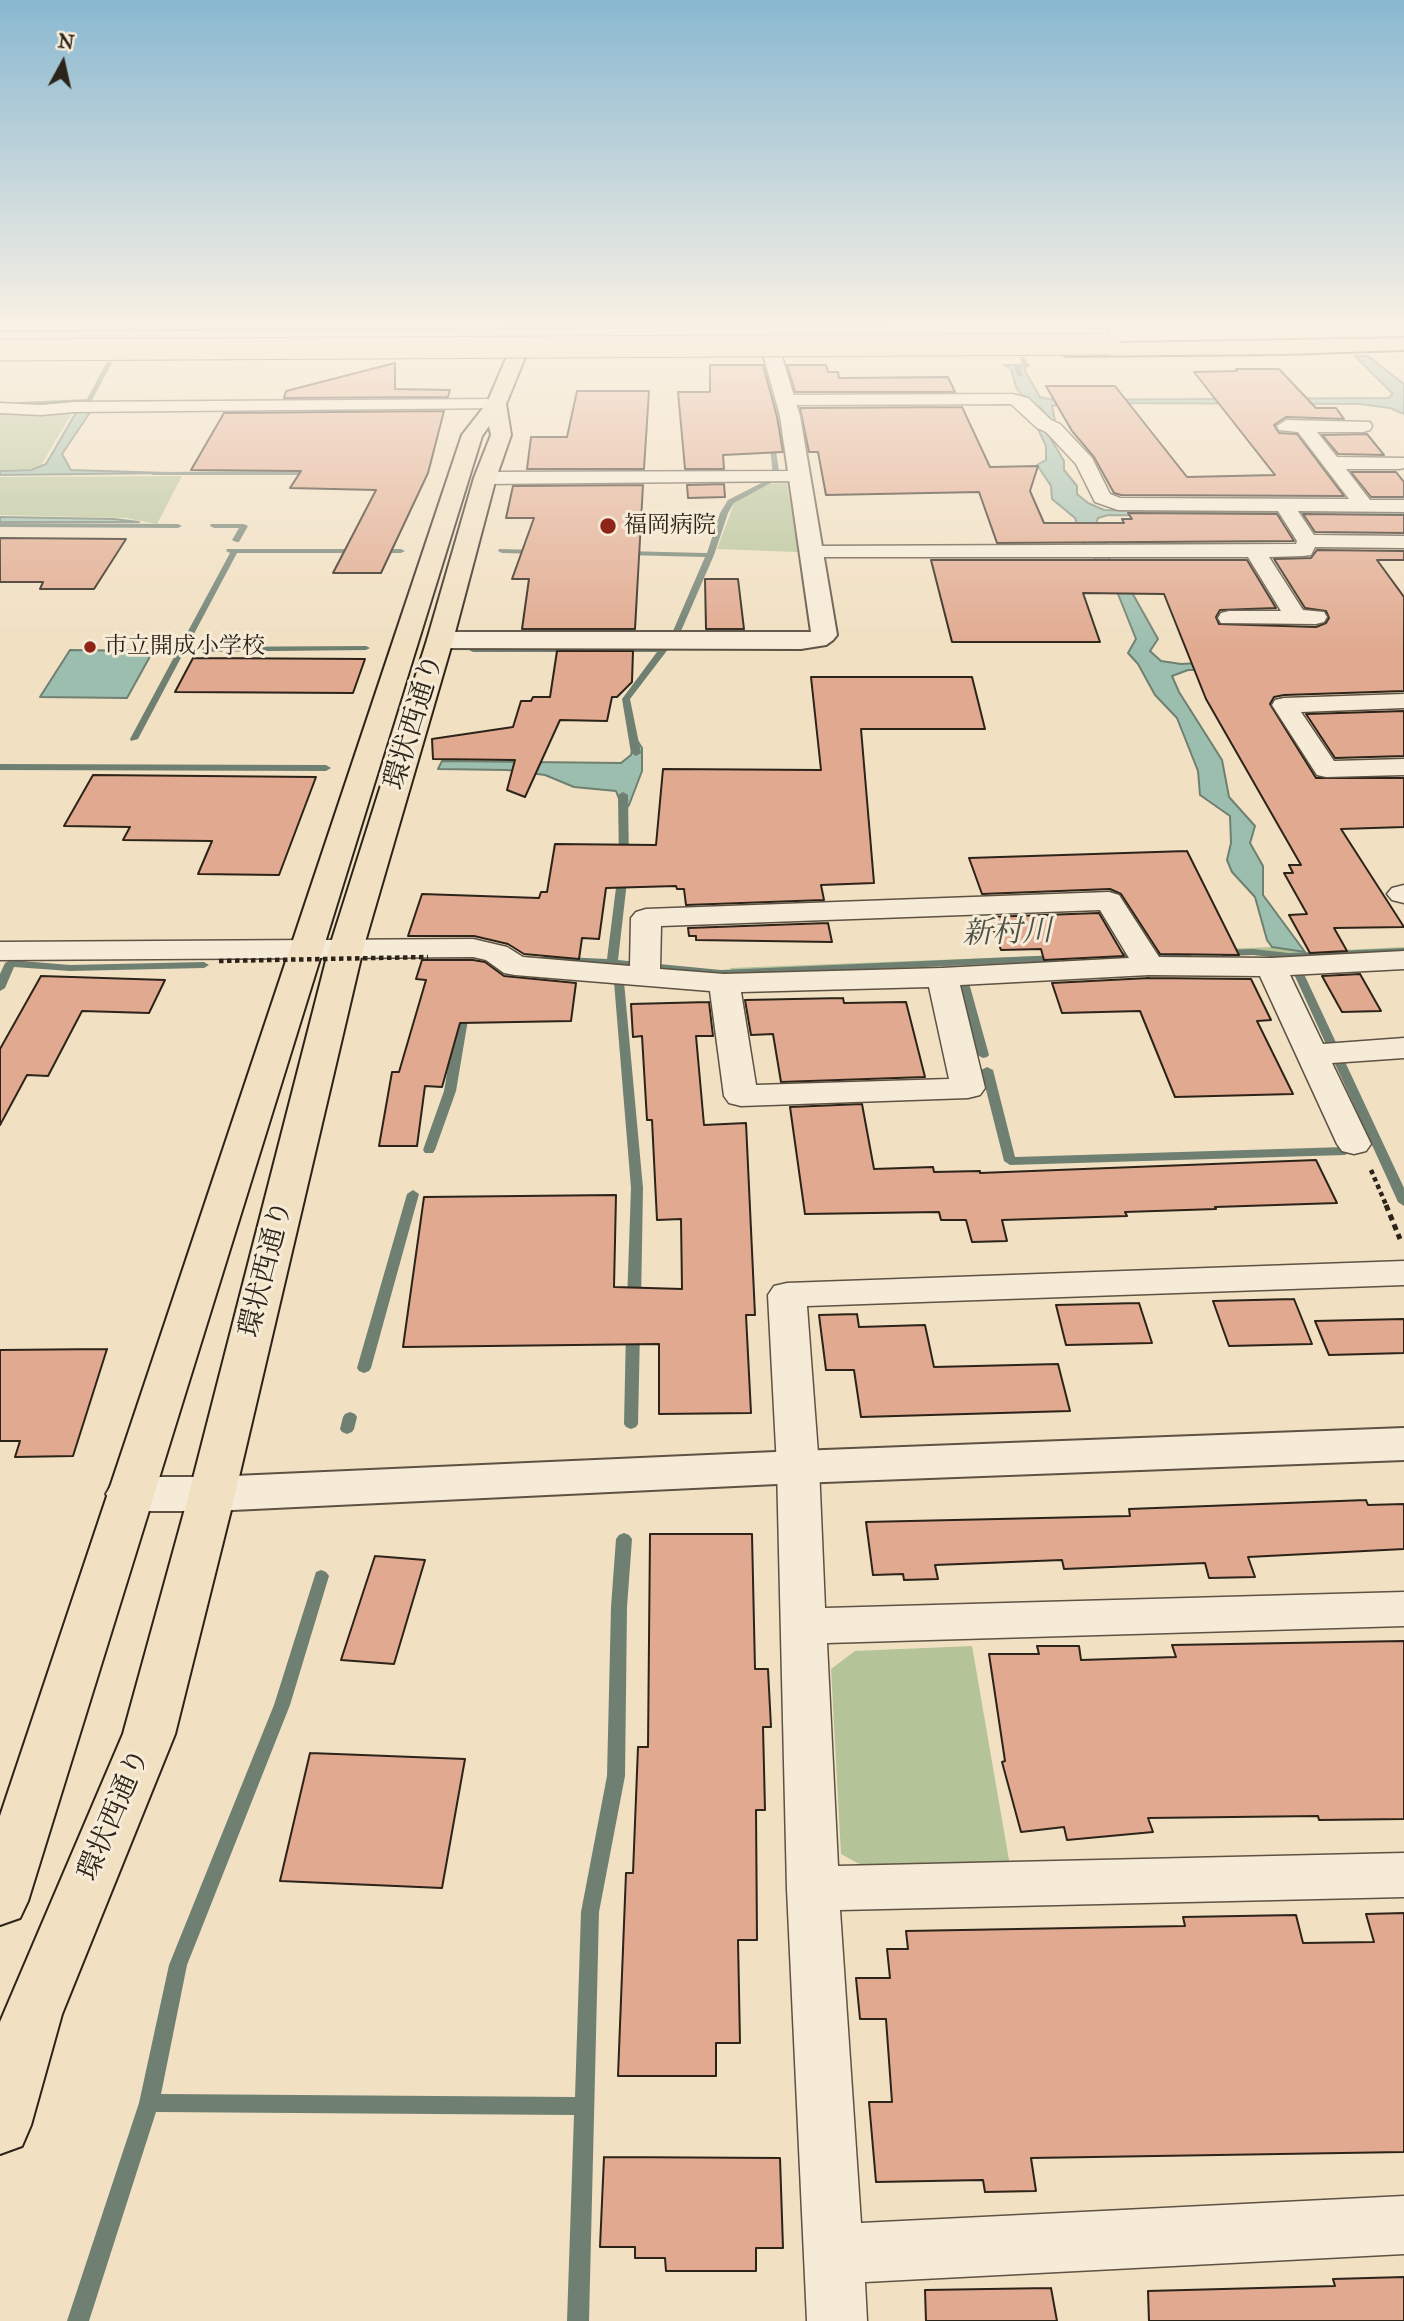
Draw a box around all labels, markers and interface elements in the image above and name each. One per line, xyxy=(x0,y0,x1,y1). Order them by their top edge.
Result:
north arrow xyxy=(28,28,98,98)
text: N xyxy=(56,29,76,54)
place label: 福岡病院 xyxy=(624,512,716,540)
marker: 福岡病院 xyxy=(598,516,618,536)
place label: 市立開成小学校 xyxy=(104,633,265,661)
marker: 市立開成小学校 xyxy=(82,639,98,655)
street label: 環状西通り xyxy=(378,650,452,794)
water label: 新村川 xyxy=(961,914,1053,954)
street label: 環状西通り xyxy=(234,1197,300,1341)
street label: 環状西通り xyxy=(72,1744,158,1886)

